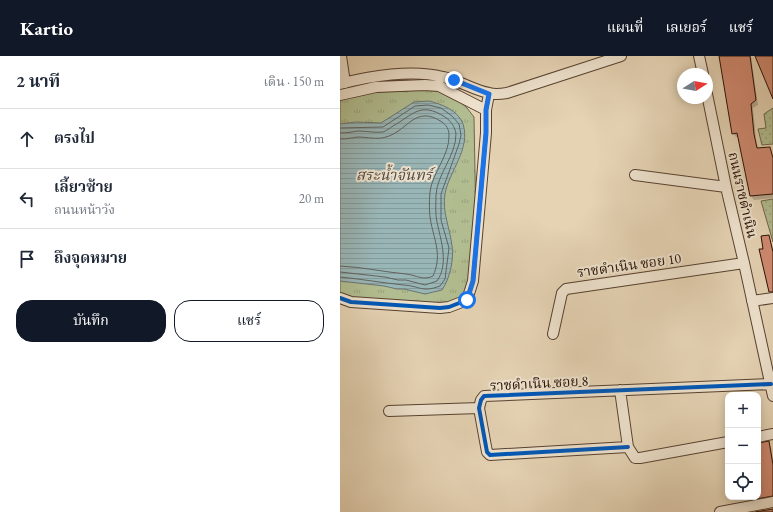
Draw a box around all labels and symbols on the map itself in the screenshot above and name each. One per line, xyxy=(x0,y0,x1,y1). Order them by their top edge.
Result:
north arrow xyxy=(677,68,713,104)
route end xyxy=(445,71,463,89)
street label: ถนนราชดำเนิน xyxy=(724,150,762,240)
water label: สระน้ำจันทร์ xyxy=(356,164,436,184)
street label: ราชดำเนิน ซอย 10 xyxy=(576,249,683,281)
route start xyxy=(458,291,476,309)
street label: ราชดำเนิน ซอย 8 xyxy=(489,371,589,395)

